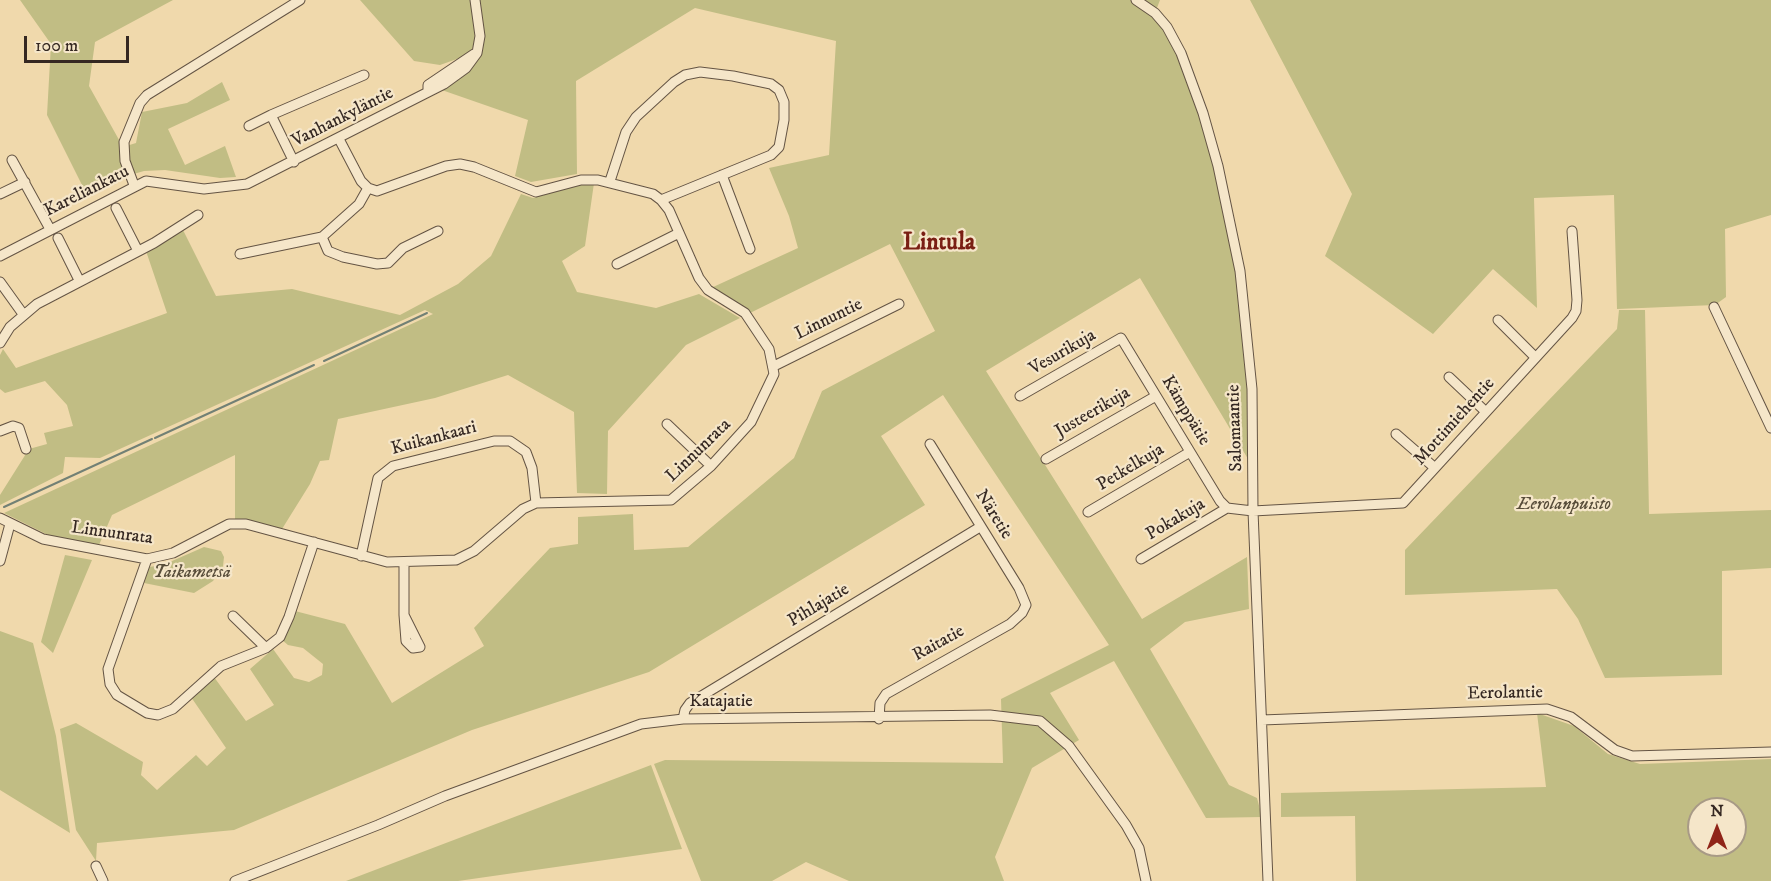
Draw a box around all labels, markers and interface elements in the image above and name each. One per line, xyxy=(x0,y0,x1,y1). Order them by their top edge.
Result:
scale bar xyxy=(27,24,132,62)
text: 100 m xyxy=(35,35,78,57)
street label: Vanhankyläntie xyxy=(289,83,397,153)
street label: Kareliankatu xyxy=(41,161,133,223)
district label: Lintula xyxy=(903,230,975,258)
street label: Linnuntie xyxy=(792,294,866,346)
street label: Vesurikuja xyxy=(1026,325,1100,381)
street label: Kämppätie xyxy=(1156,372,1214,450)
street label: Mottimiehentie xyxy=(1410,374,1500,470)
street label: Justeerikuja xyxy=(1052,383,1134,443)
street label: Salomaantie xyxy=(1224,384,1248,472)
street label: Linnunrata xyxy=(662,415,736,487)
street label: Kuikankaari xyxy=(389,417,479,461)
street label: Petkelkuja xyxy=(1093,440,1169,496)
street label: Näretie xyxy=(970,486,1016,544)
street label: Pokakuja xyxy=(1143,494,1209,546)
park label: Eerolanpuisto xyxy=(1517,494,1611,516)
street label: Linnunrata xyxy=(70,518,154,550)
park label: Taikametsä xyxy=(153,562,231,584)
street label: Pihlajatie xyxy=(785,579,853,633)
street label: Raitatie xyxy=(910,621,968,667)
street label: Eerolantie xyxy=(1467,683,1543,705)
street label: Katajatie xyxy=(689,691,753,713)
north arrow xyxy=(1687,797,1747,857)
text: N xyxy=(1710,801,1724,821)

